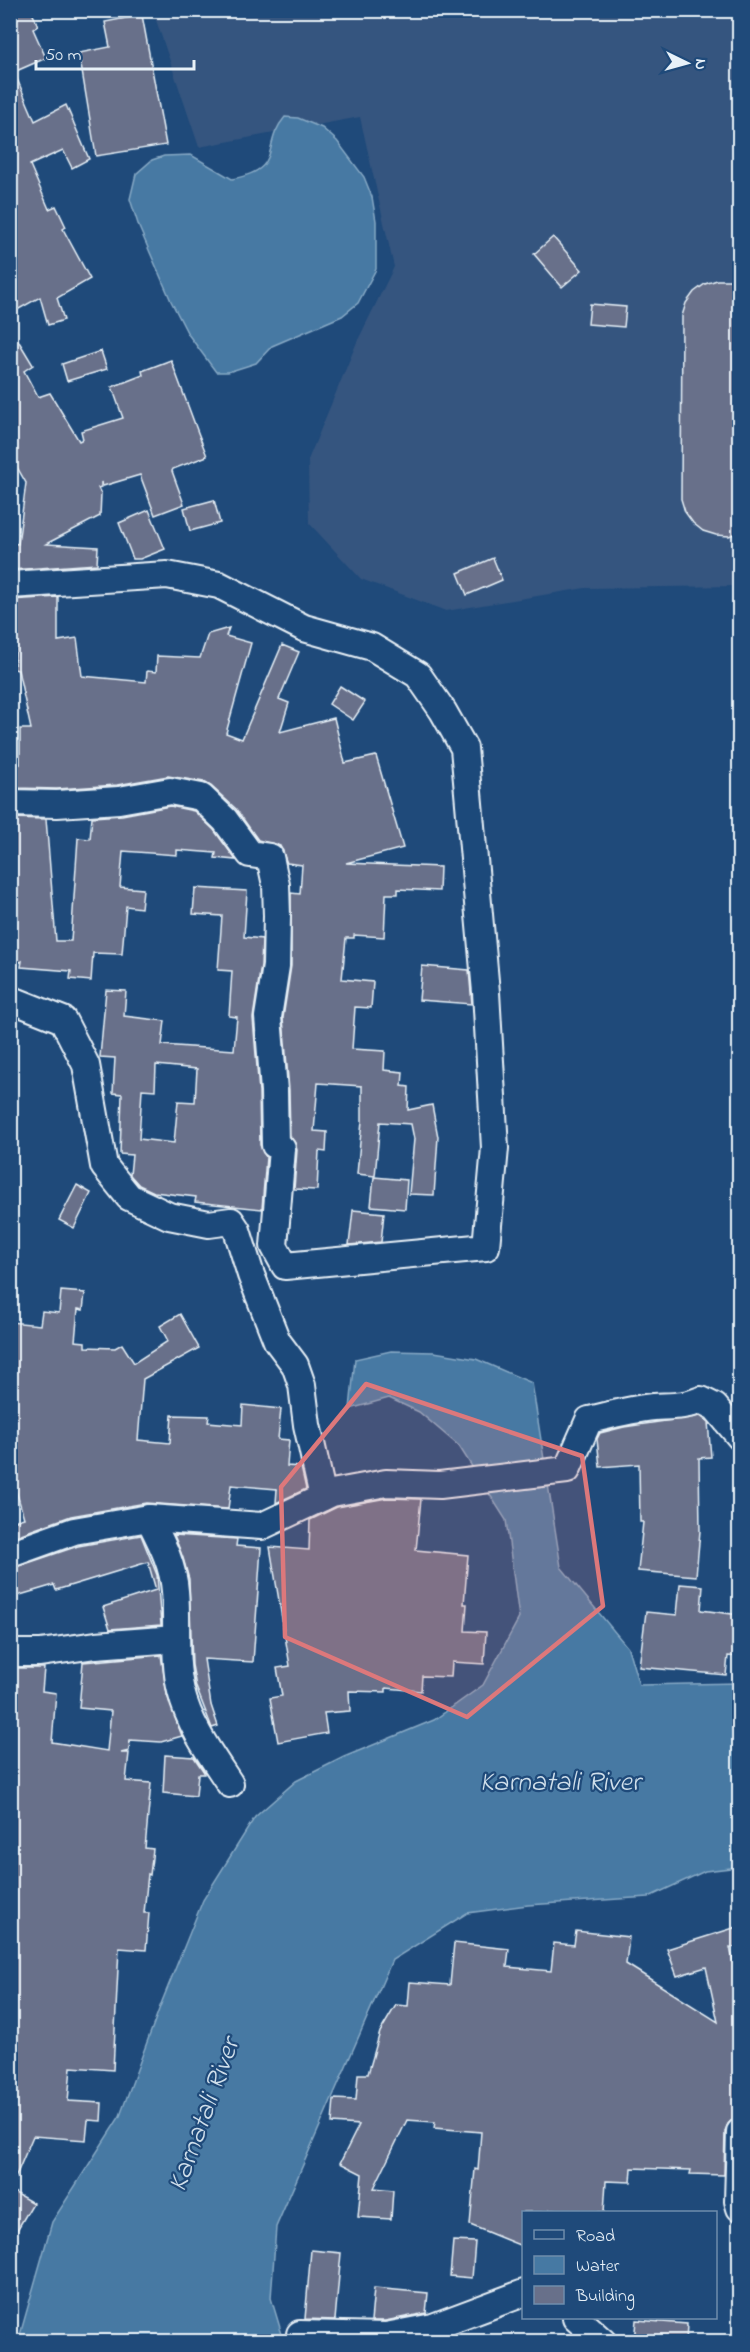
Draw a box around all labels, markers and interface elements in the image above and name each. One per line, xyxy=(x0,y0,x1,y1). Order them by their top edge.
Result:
scale bar xyxy=(36,33,194,71)
north arrow xyxy=(657,33,717,93)
text: 50 m xyxy=(45,43,82,69)
text: N xyxy=(688,58,712,71)
water label: Karnatali River xyxy=(480,1763,644,1804)
water label: Karnatali River xyxy=(158,2029,253,2198)
legend xyxy=(522,2211,717,2319)
text: Road xyxy=(576,2224,615,2250)
text: Water xyxy=(576,2254,620,2280)
text: Building xyxy=(575,2284,635,2311)

